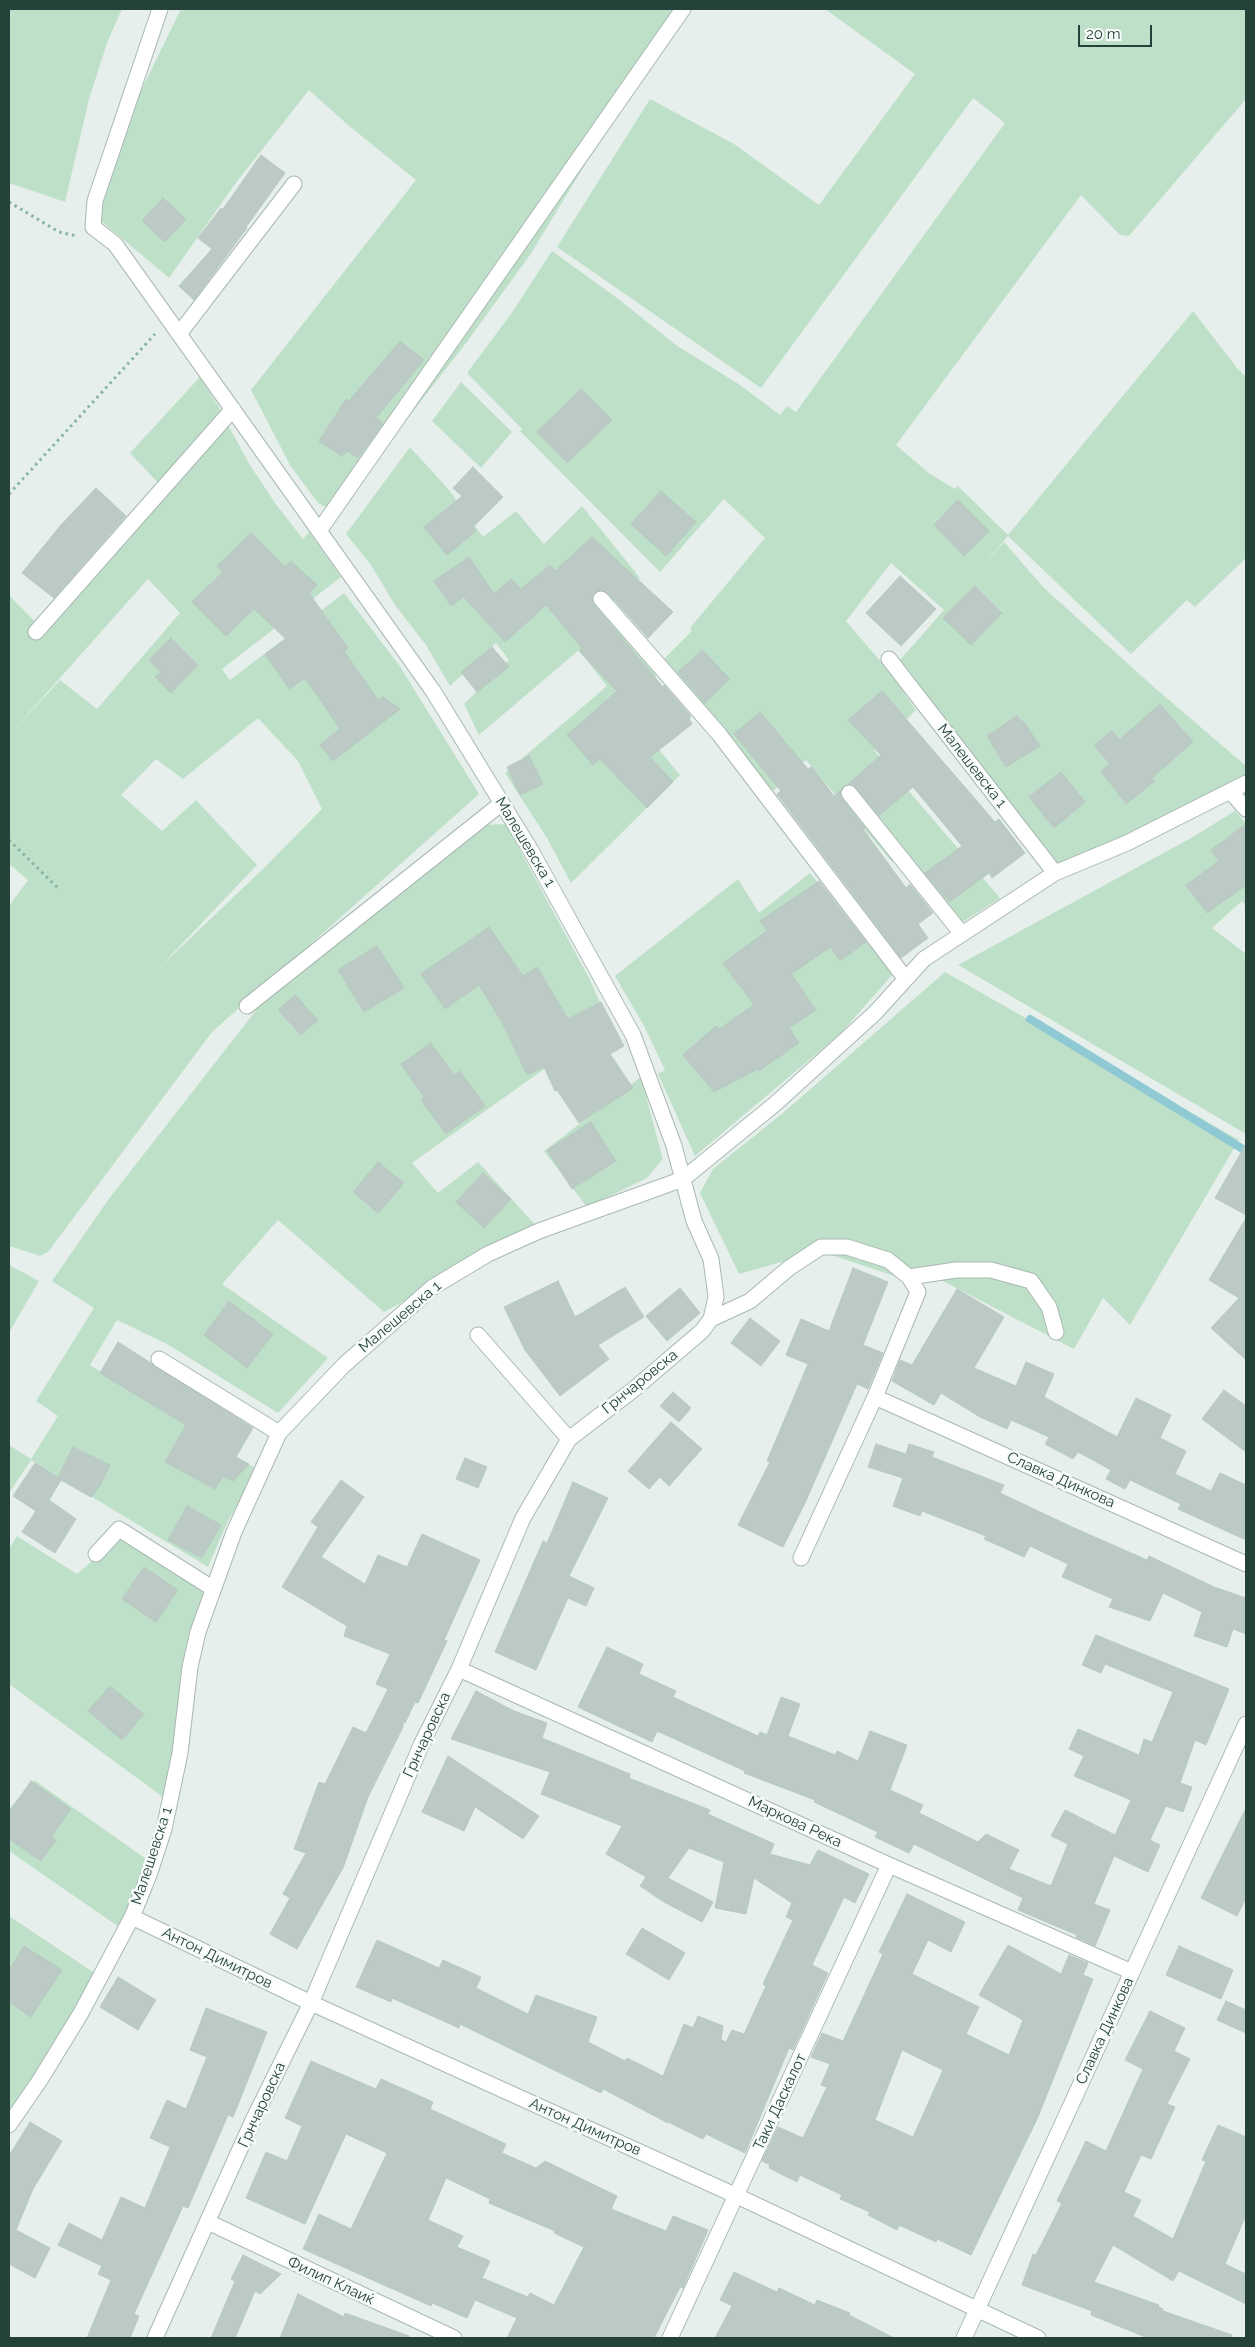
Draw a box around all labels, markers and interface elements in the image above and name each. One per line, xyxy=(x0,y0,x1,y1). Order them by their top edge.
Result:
scale bar xyxy=(1080,15,1154,47)
text: 20 m xyxy=(1086,25,1121,43)
street label: Малешевска 1 xyxy=(934,720,1010,812)
street label: Малешевска 1 xyxy=(491,794,559,890)
street label: Малешевска 1 xyxy=(355,1277,445,1357)
street label: Грнчаровска xyxy=(599,1346,681,1418)
street label: Славка Динкова xyxy=(1004,1448,1118,1512)
street label: Грнчаровска xyxy=(399,1689,455,1781)
street label: Маркова Река xyxy=(745,1793,845,1851)
street label: Малешевска 1 xyxy=(128,1805,176,1907)
street label: Антон Димитров xyxy=(159,1924,275,1992)
street label: Славка Динкова xyxy=(1072,1975,1138,2087)
street label: Таки Даскалот xyxy=(750,2051,810,2153)
street label: Грнчаровска xyxy=(234,2059,290,2151)
street label: Антон Димитров xyxy=(526,2094,644,2160)
street label: Филип Клаиќ xyxy=(285,2253,377,2309)

